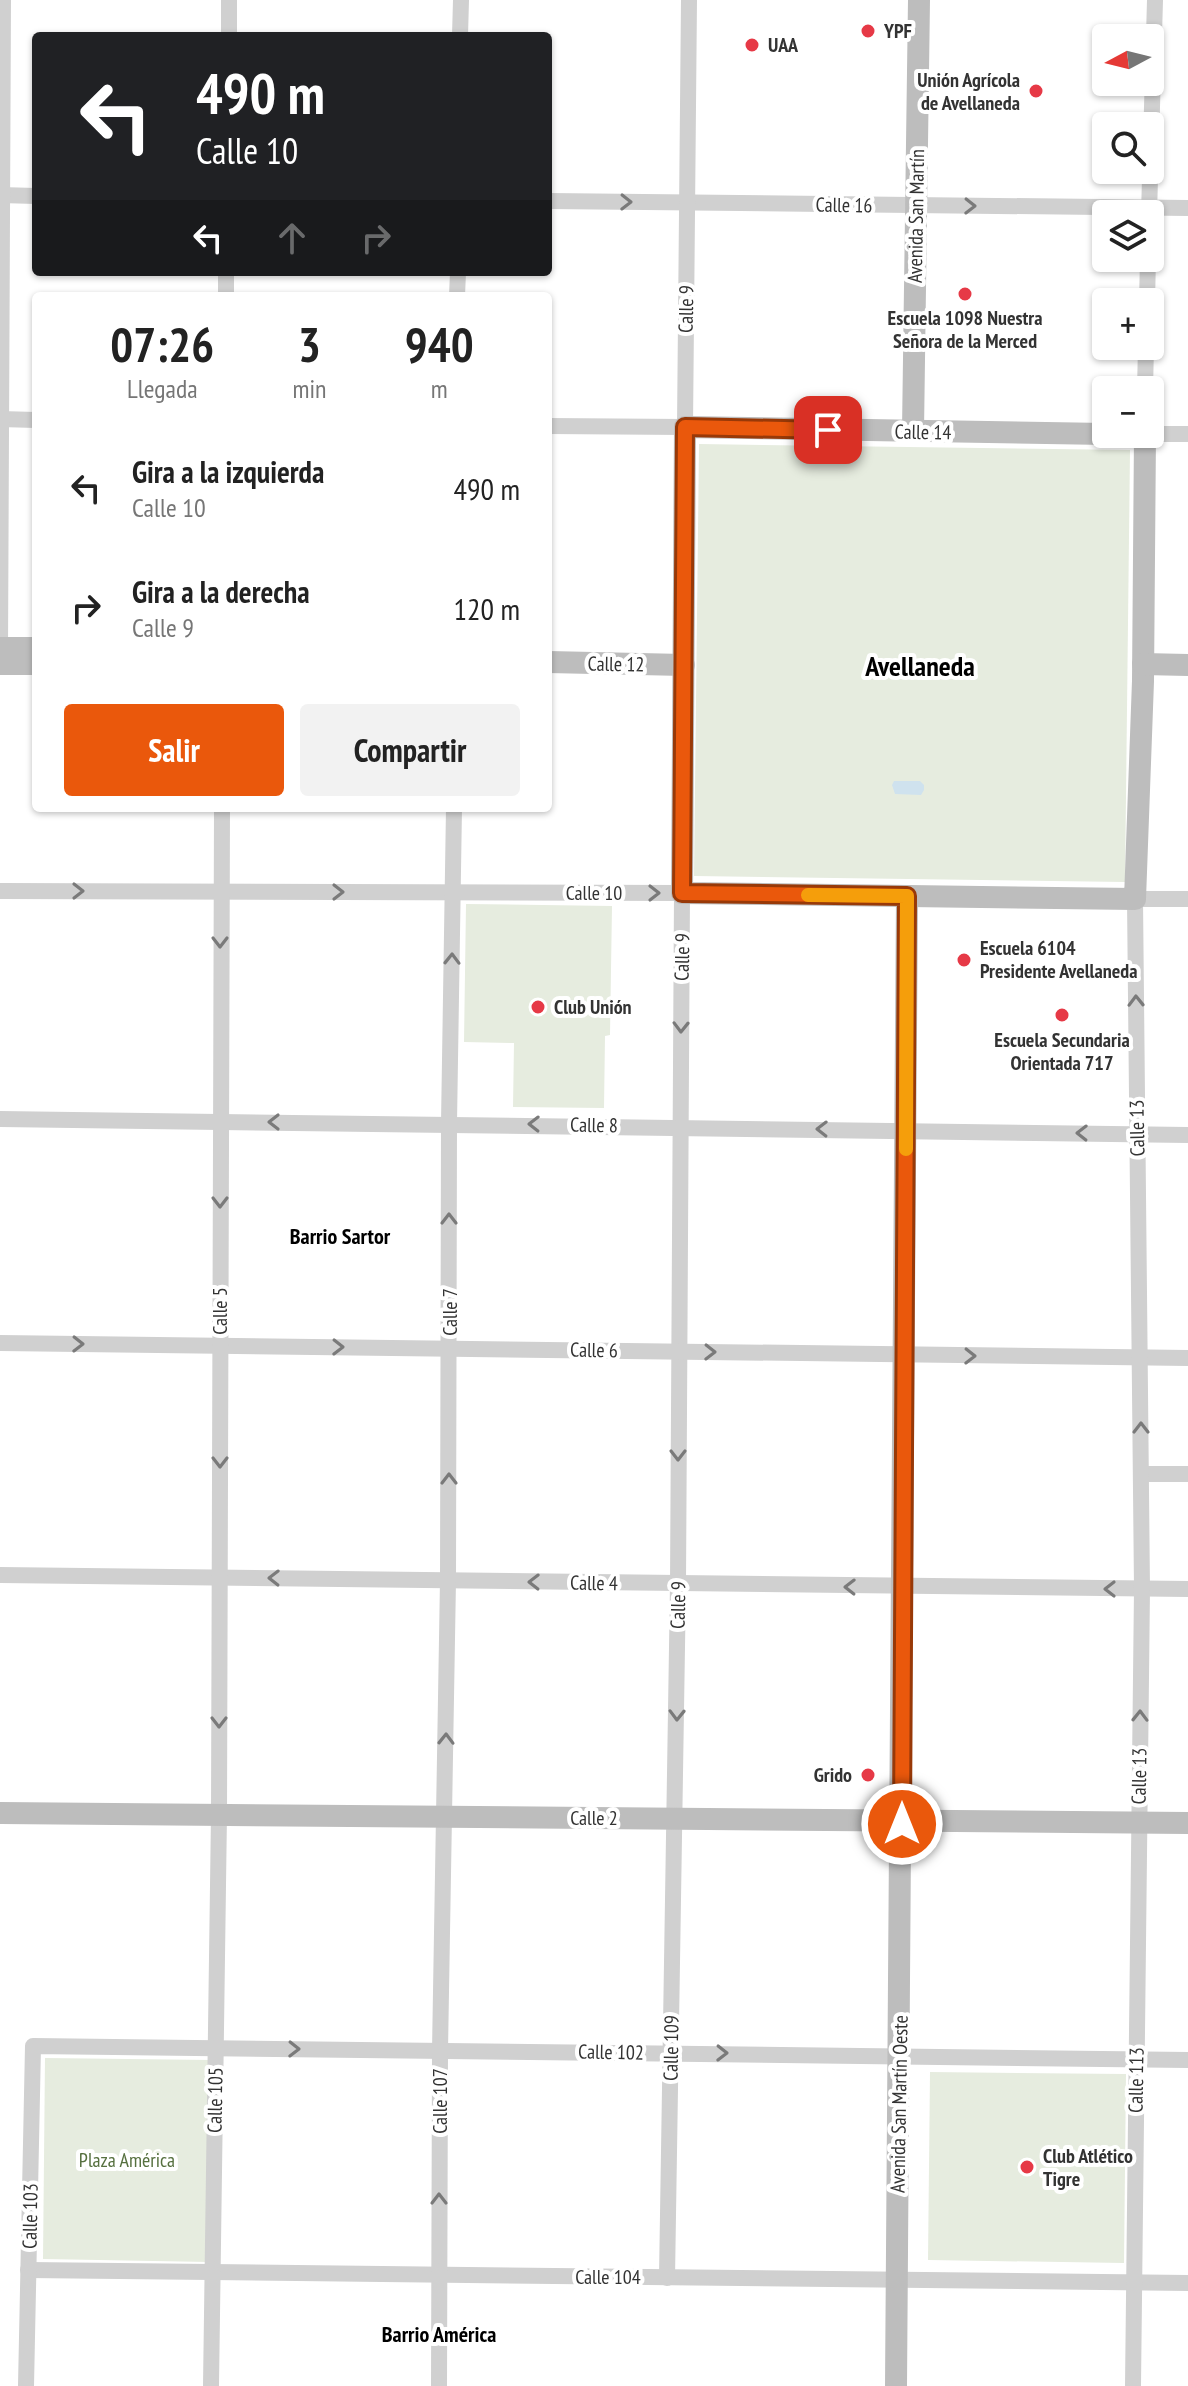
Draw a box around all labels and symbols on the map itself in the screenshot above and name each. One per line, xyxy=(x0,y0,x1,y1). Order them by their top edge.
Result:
place label: YPF xyxy=(883,18,912,44)
marker: YPF xyxy=(859,22,877,40)
north arrow xyxy=(1092,24,1164,96)
place label: UAA xyxy=(768,32,799,58)
marker: UAA xyxy=(743,36,761,54)
place label: Unión Agrícola de Avellaneda xyxy=(917,67,1020,116)
marker: Unión Agrícola de Avellaneda xyxy=(1027,82,1045,100)
street label: Avenida San Martín xyxy=(902,149,930,283)
street label: Calle 16 xyxy=(815,192,873,218)
one-way arrow xyxy=(620,193,633,211)
one-way arrow xyxy=(964,197,977,215)
street label: Calle 9 xyxy=(673,285,699,333)
marker: Escuela 1098 Nuestra Señora de la Merced xyxy=(956,285,974,303)
place label: Escuela 1098 Nuestra Señora de la Merced xyxy=(888,305,1042,354)
pin xyxy=(794,396,862,464)
street label: Calle 14 xyxy=(894,419,952,445)
district label: Avellaneda xyxy=(864,647,975,684)
street label: Calle 12 xyxy=(587,651,645,677)
street label: Calle 10 xyxy=(566,880,622,906)
one-way arrow xyxy=(72,882,85,900)
one-way arrow xyxy=(332,883,345,901)
one-way arrow xyxy=(648,884,661,902)
street label: Calle 9 xyxy=(669,933,695,981)
place label: Escuela 6104 Presidente Avellaneda xyxy=(980,935,1137,984)
one-way arrow xyxy=(211,936,229,949)
marker: Escuela 6104 Presidente Avellaneda xyxy=(955,951,973,969)
one-way arrow xyxy=(443,952,460,965)
place label: Club Unión xyxy=(554,994,632,1020)
one-way arrow xyxy=(1127,994,1145,1007)
marker: Club Unión xyxy=(529,998,547,1016)
marker: Escuela Secundaria Orientada 717 xyxy=(1053,1006,1071,1024)
one-way arrow xyxy=(672,1021,690,1034)
place label: Escuela Secundaria Orientada 717 xyxy=(994,1027,1130,1076)
street label: Calle 13 xyxy=(1124,1099,1150,1157)
street label: Calle 8 xyxy=(570,1112,618,1138)
one-way arrow xyxy=(267,1113,280,1131)
one-way arrow xyxy=(527,1115,540,1133)
one-way arrow xyxy=(815,1120,828,1138)
one-way arrow xyxy=(1075,1124,1088,1142)
one-way arrow xyxy=(211,1196,228,1209)
one-way arrow xyxy=(440,1212,458,1225)
district label: Barrio Sartor xyxy=(290,1222,391,1250)
street label: Calle 5 xyxy=(207,1287,233,1335)
street label: Calle 7 xyxy=(437,1288,463,1336)
one-way arrow xyxy=(72,1335,85,1352)
street label: Calle 6 xyxy=(570,1337,618,1363)
one-way arrow xyxy=(332,1338,345,1356)
one-way arrow xyxy=(704,1343,717,1361)
one-way arrow xyxy=(964,1347,977,1365)
one-way arrow xyxy=(1132,1421,1150,1434)
one-way arrow xyxy=(669,1449,687,1462)
one-way arrow xyxy=(211,1456,229,1469)
one-way arrow xyxy=(440,1472,458,1485)
one-way arrow xyxy=(267,1569,280,1587)
street label: Calle 4 xyxy=(570,1570,618,1596)
one-way arrow xyxy=(527,1573,540,1590)
one-way arrow xyxy=(843,1578,856,1595)
one-way arrow xyxy=(1103,1580,1116,1598)
street label: Calle 9 xyxy=(665,1581,691,1629)
one-way arrow xyxy=(668,1709,685,1722)
one-way arrow xyxy=(1131,1709,1148,1722)
one-way arrow xyxy=(210,1716,228,1729)
one-way arrow xyxy=(437,1732,455,1745)
street label: Calle 13 xyxy=(1126,1747,1152,1805)
place label: Grido xyxy=(814,1762,852,1788)
marker: Grido xyxy=(859,1766,877,1784)
position arrow xyxy=(860,1782,944,1866)
street label: Calle 2 xyxy=(570,1805,618,1831)
street label: Calle 109 xyxy=(657,2015,685,2081)
street label: Avenida San Martín Oeste xyxy=(884,2015,914,2193)
street label: Calle 102 xyxy=(578,2038,644,2066)
one-way arrow xyxy=(288,2040,301,2058)
one-way arrow xyxy=(716,2044,729,2062)
street label: Calle 113 xyxy=(1122,2047,1150,2113)
street label: Calle 105 xyxy=(201,2067,229,2133)
street label: Calle 107 xyxy=(427,2068,453,2134)
place label: Club Atlético Tigre xyxy=(1043,2143,1133,2192)
park label: Plaza América xyxy=(79,2147,175,2173)
marker: Club Atlético Tigre xyxy=(1018,2158,1036,2176)
street label: Calle 103 xyxy=(16,2183,44,2249)
one-way arrow xyxy=(430,2192,448,2205)
street label: Calle 104 xyxy=(575,2264,641,2290)
district label: Barrio América xyxy=(382,2320,496,2348)

